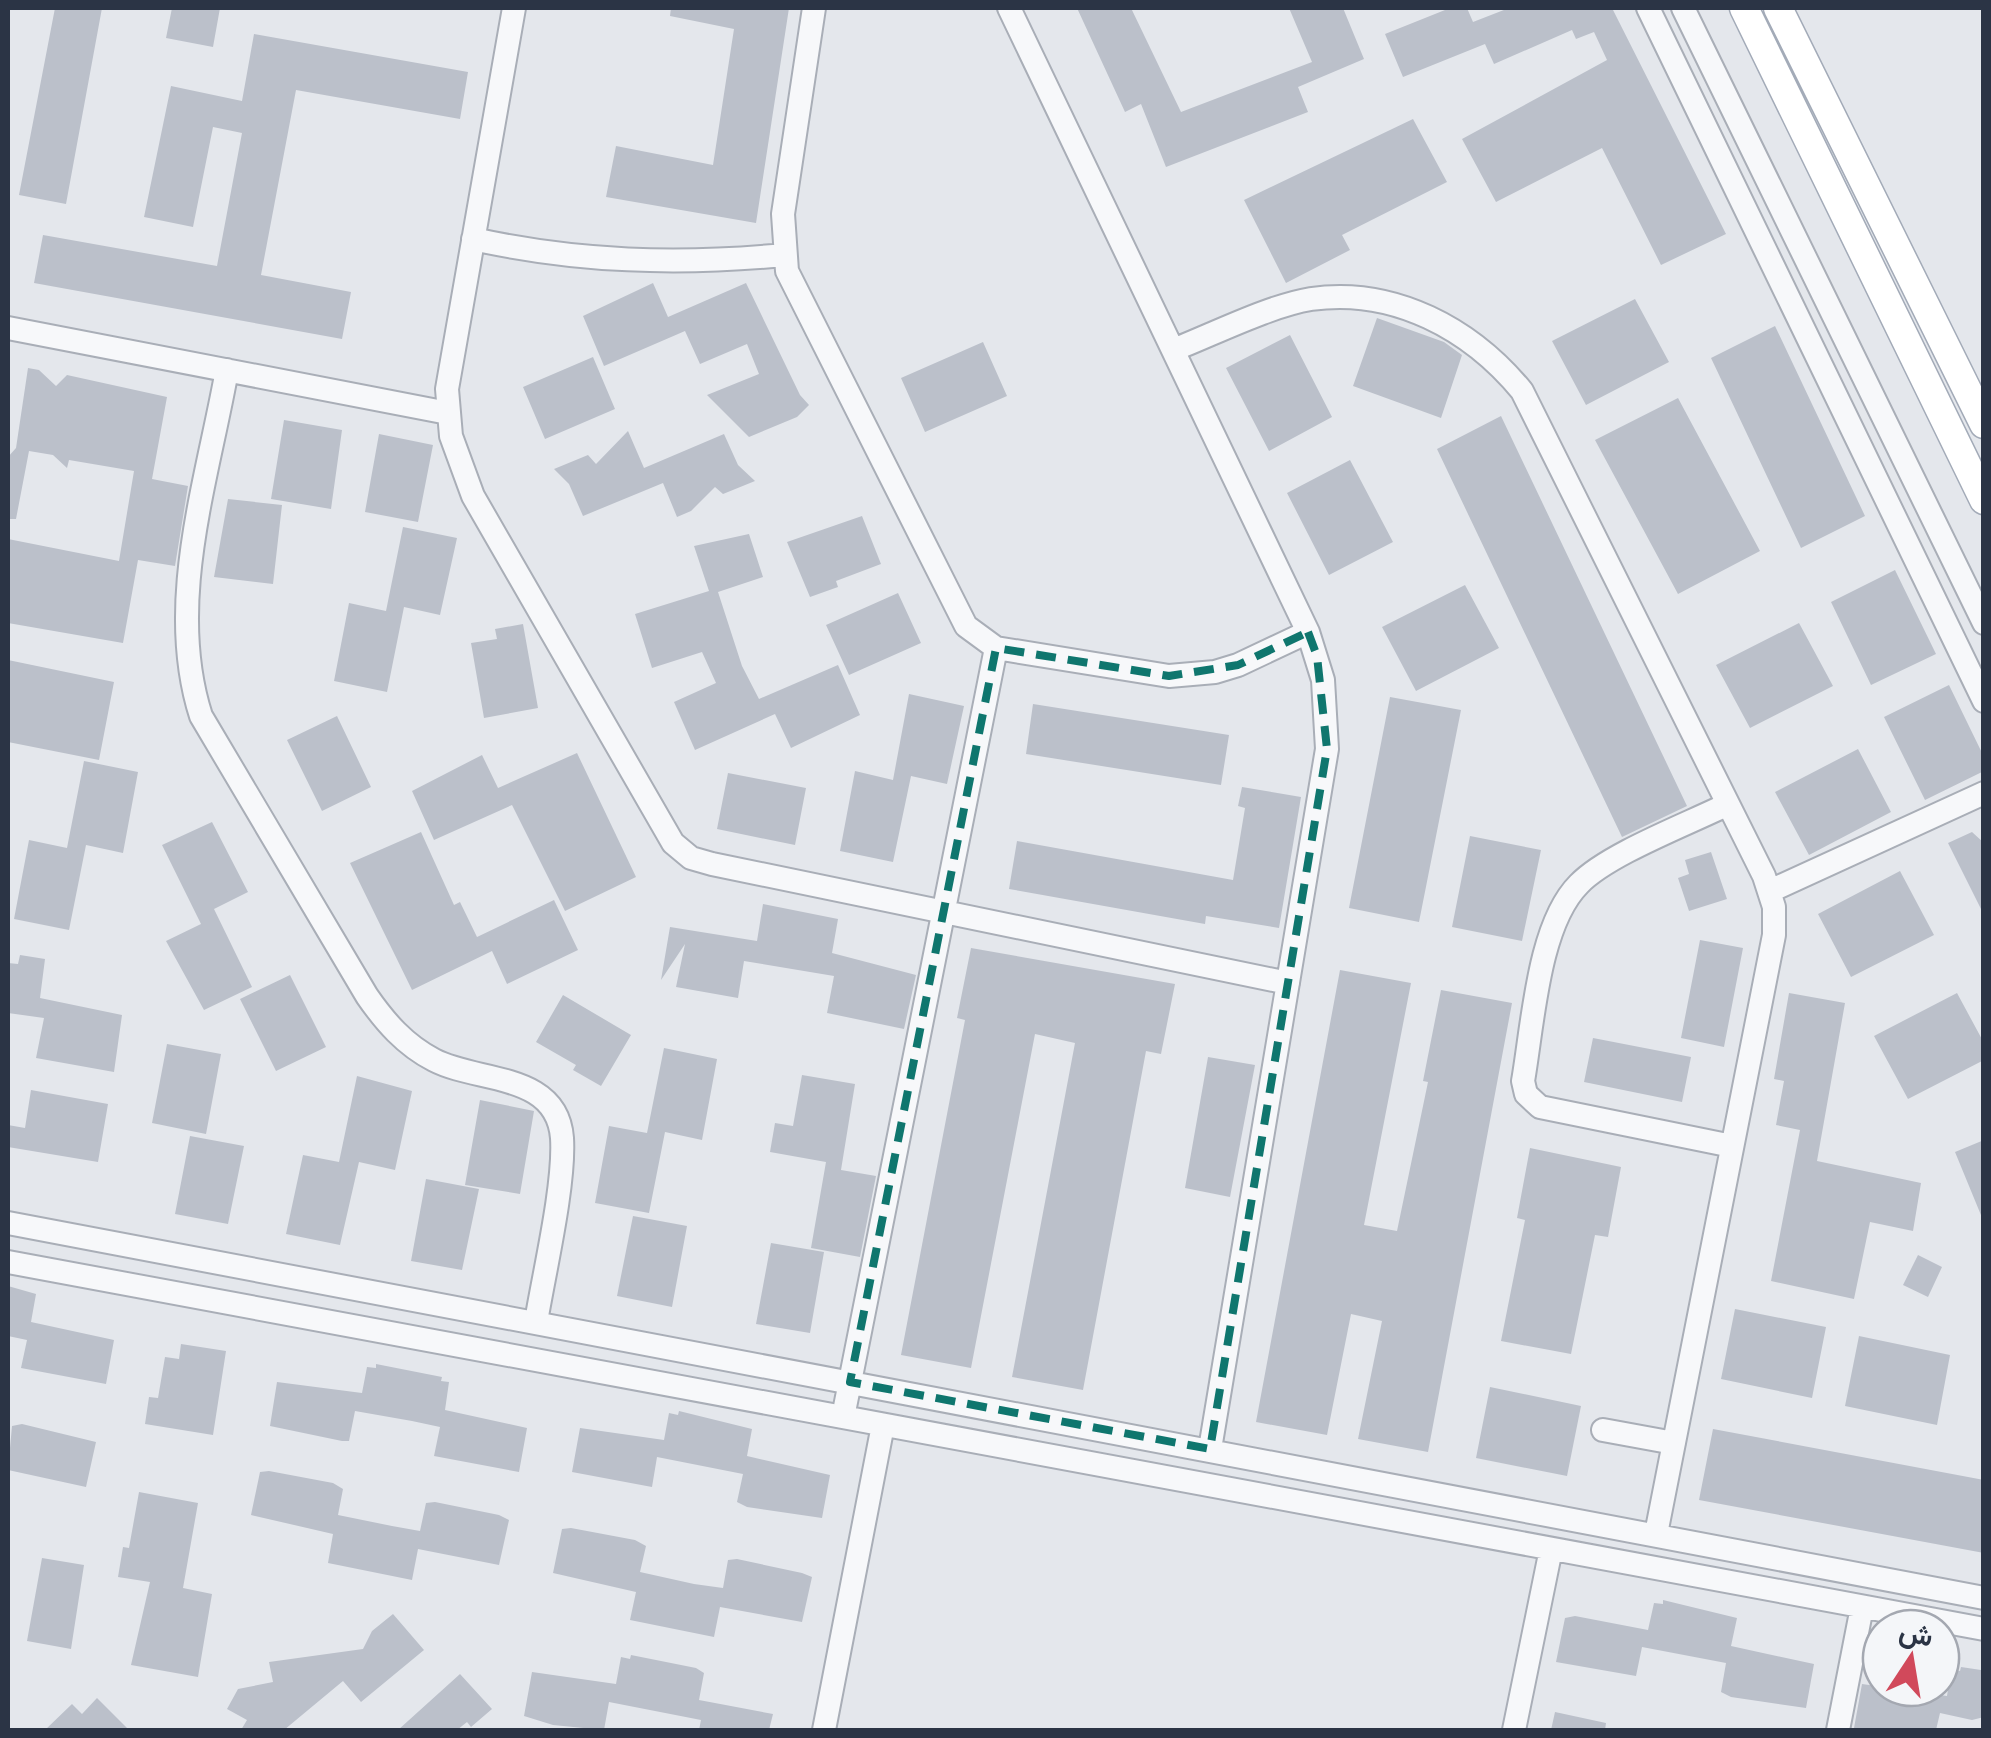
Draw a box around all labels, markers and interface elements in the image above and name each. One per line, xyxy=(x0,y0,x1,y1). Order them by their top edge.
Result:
north arrow xyxy=(1861,1608,1961,1708)
text: ش xyxy=(1896,1614,1936,1654)

